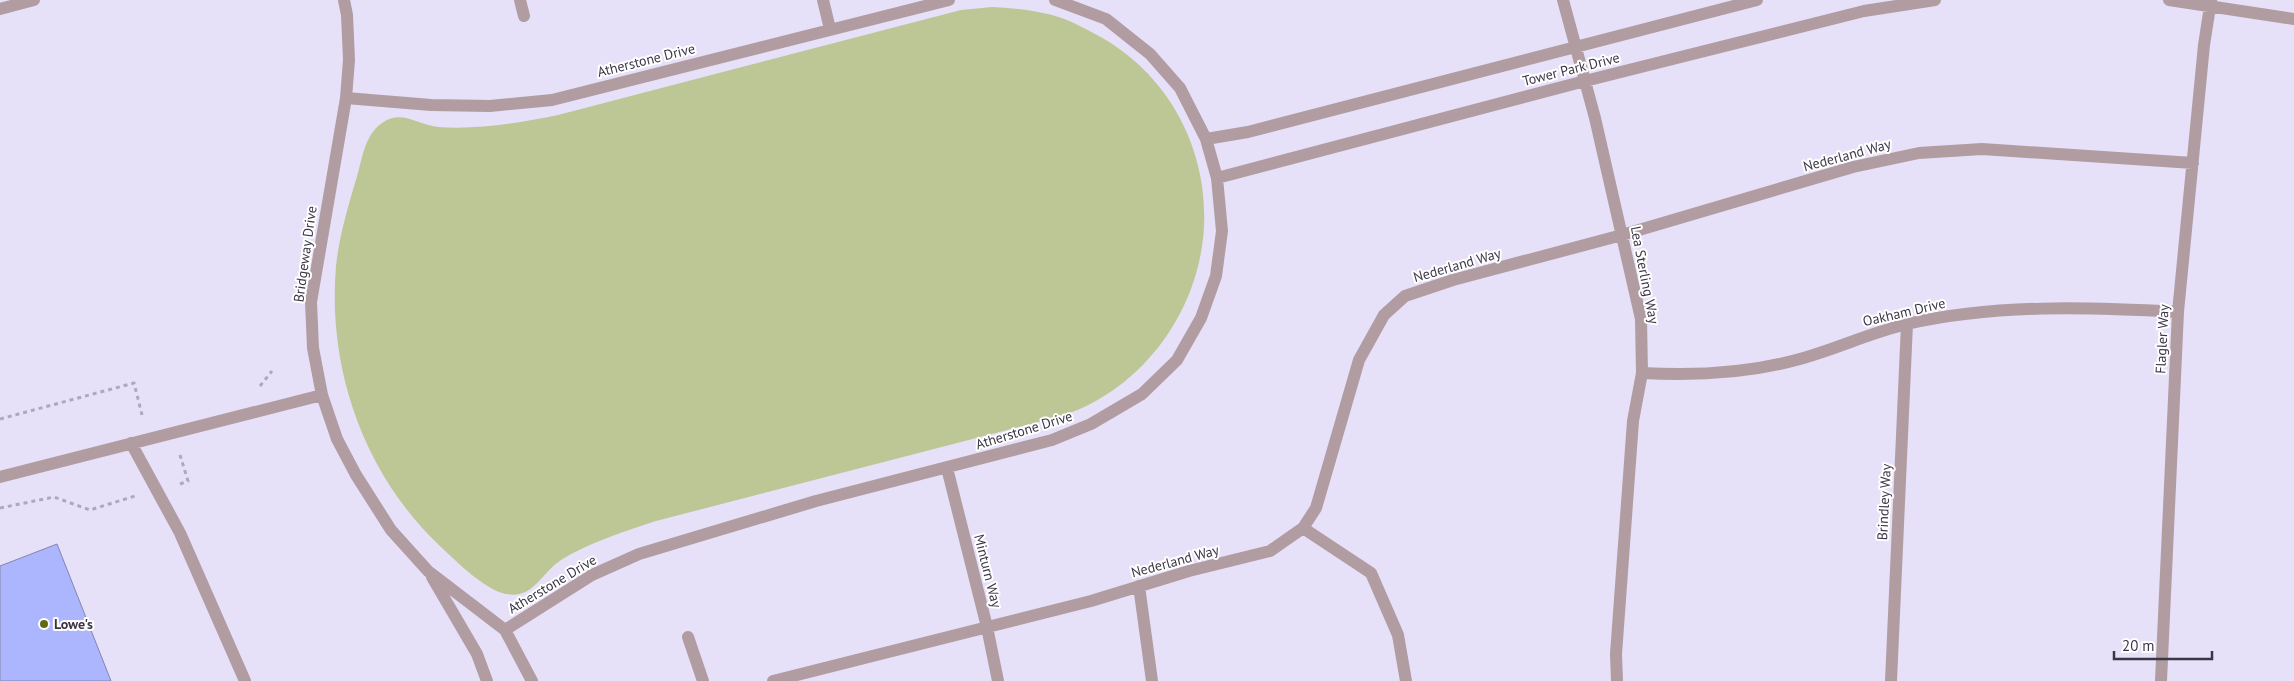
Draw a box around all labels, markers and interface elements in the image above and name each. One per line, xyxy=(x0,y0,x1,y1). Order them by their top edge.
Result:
street label: Atherstone Drive xyxy=(595,39,697,81)
street label: Tower Park Drive xyxy=(1521,48,1621,90)
street label: Nederland Way xyxy=(1801,135,1893,175)
street label: Bridgeway Drive xyxy=(289,205,321,303)
street label: Lea Sterling Way xyxy=(1627,225,1663,326)
street label: Nederland Way xyxy=(1411,244,1503,286)
street label: Oakham Drive xyxy=(1861,294,1947,330)
street label: Flagler Way xyxy=(2151,303,2173,374)
street label: Atherstone Drive xyxy=(973,407,1075,453)
street label: Brindley Way xyxy=(1873,463,1895,541)
street label: Minturn Way xyxy=(970,532,1006,610)
street label: Nederland Way xyxy=(1129,541,1221,581)
street label: Atherstone Drive xyxy=(504,550,600,618)
place label: Lowe's xyxy=(54,615,93,633)
marker: Lowe's xyxy=(38,618,50,630)
scale bar xyxy=(2114,628,2212,660)
text: 20 m xyxy=(2122,636,2155,655)

